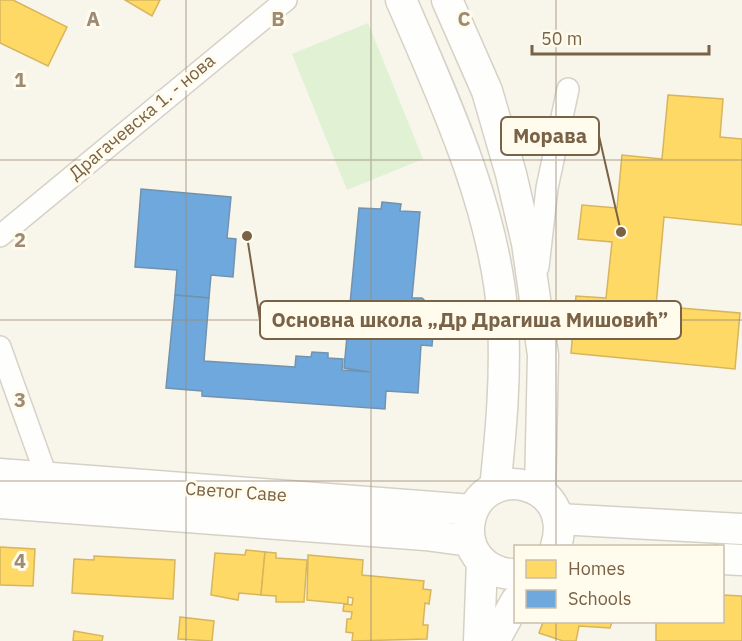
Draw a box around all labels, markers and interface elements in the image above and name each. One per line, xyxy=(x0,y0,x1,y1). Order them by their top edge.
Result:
text: A xyxy=(86,5,100,32)
text: B xyxy=(271,5,285,32)
text: C xyxy=(457,5,471,32)
scale bar xyxy=(532,18,709,56)
text: 50 m xyxy=(541,27,583,50)
street label: Драгачевска 1. - нова xyxy=(64,48,220,185)
text: 1 xyxy=(14,66,26,93)
callout: Морава xyxy=(501,117,599,155)
text: Морава xyxy=(513,122,587,149)
text: 2 xyxy=(14,226,26,253)
callout: Основна школа „Др Драгиша Мишовић” xyxy=(260,301,681,339)
text: Основна школа „Др Драгиша Мишовић” xyxy=(271,306,669,333)
text: 3 xyxy=(14,386,26,413)
street label: Светог Саве xyxy=(184,476,288,507)
legend xyxy=(514,545,724,623)
text: 4 xyxy=(14,547,26,574)
text: Homes xyxy=(568,557,625,580)
text: Schools xyxy=(568,587,632,610)

